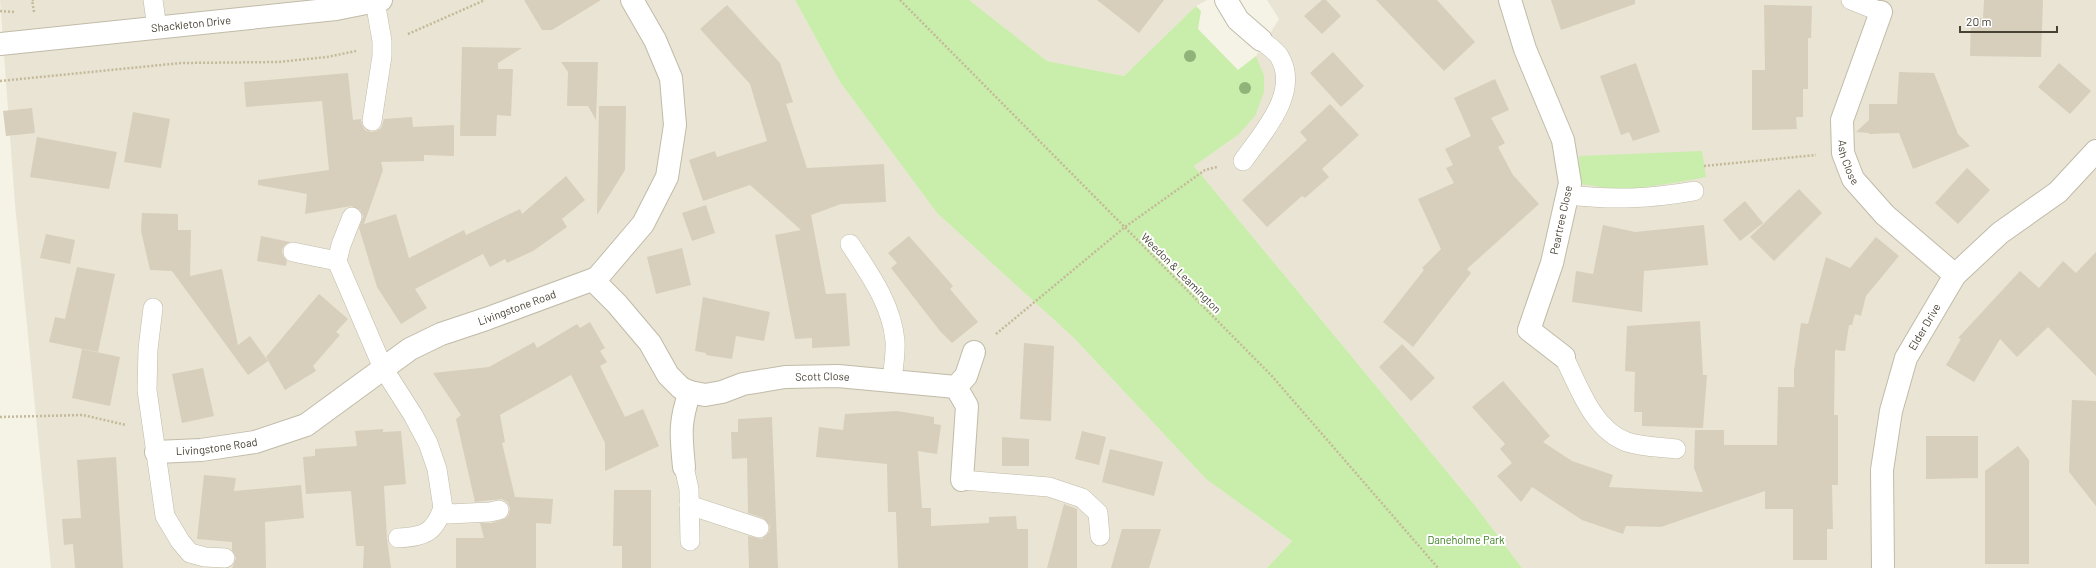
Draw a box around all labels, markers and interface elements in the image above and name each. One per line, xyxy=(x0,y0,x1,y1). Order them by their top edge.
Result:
scale bar xyxy=(1960,8,2057,34)
street label: Shackleton Drive xyxy=(150,13,232,34)
text: 20 m xyxy=(1966,14,1992,28)
street label: Ash Close xyxy=(1837,140,1862,187)
street label: Peartree Close xyxy=(1547,184,1574,256)
street label: Weedon & Leamington xyxy=(1139,230,1224,315)
street label: Livingstone Road xyxy=(476,287,558,327)
street label: Elder Drive xyxy=(1905,301,1943,352)
street label: Scott Close xyxy=(795,369,850,383)
street label: Livingstone Road xyxy=(176,435,258,457)
park label: Daneholme Park xyxy=(1427,533,1505,546)

